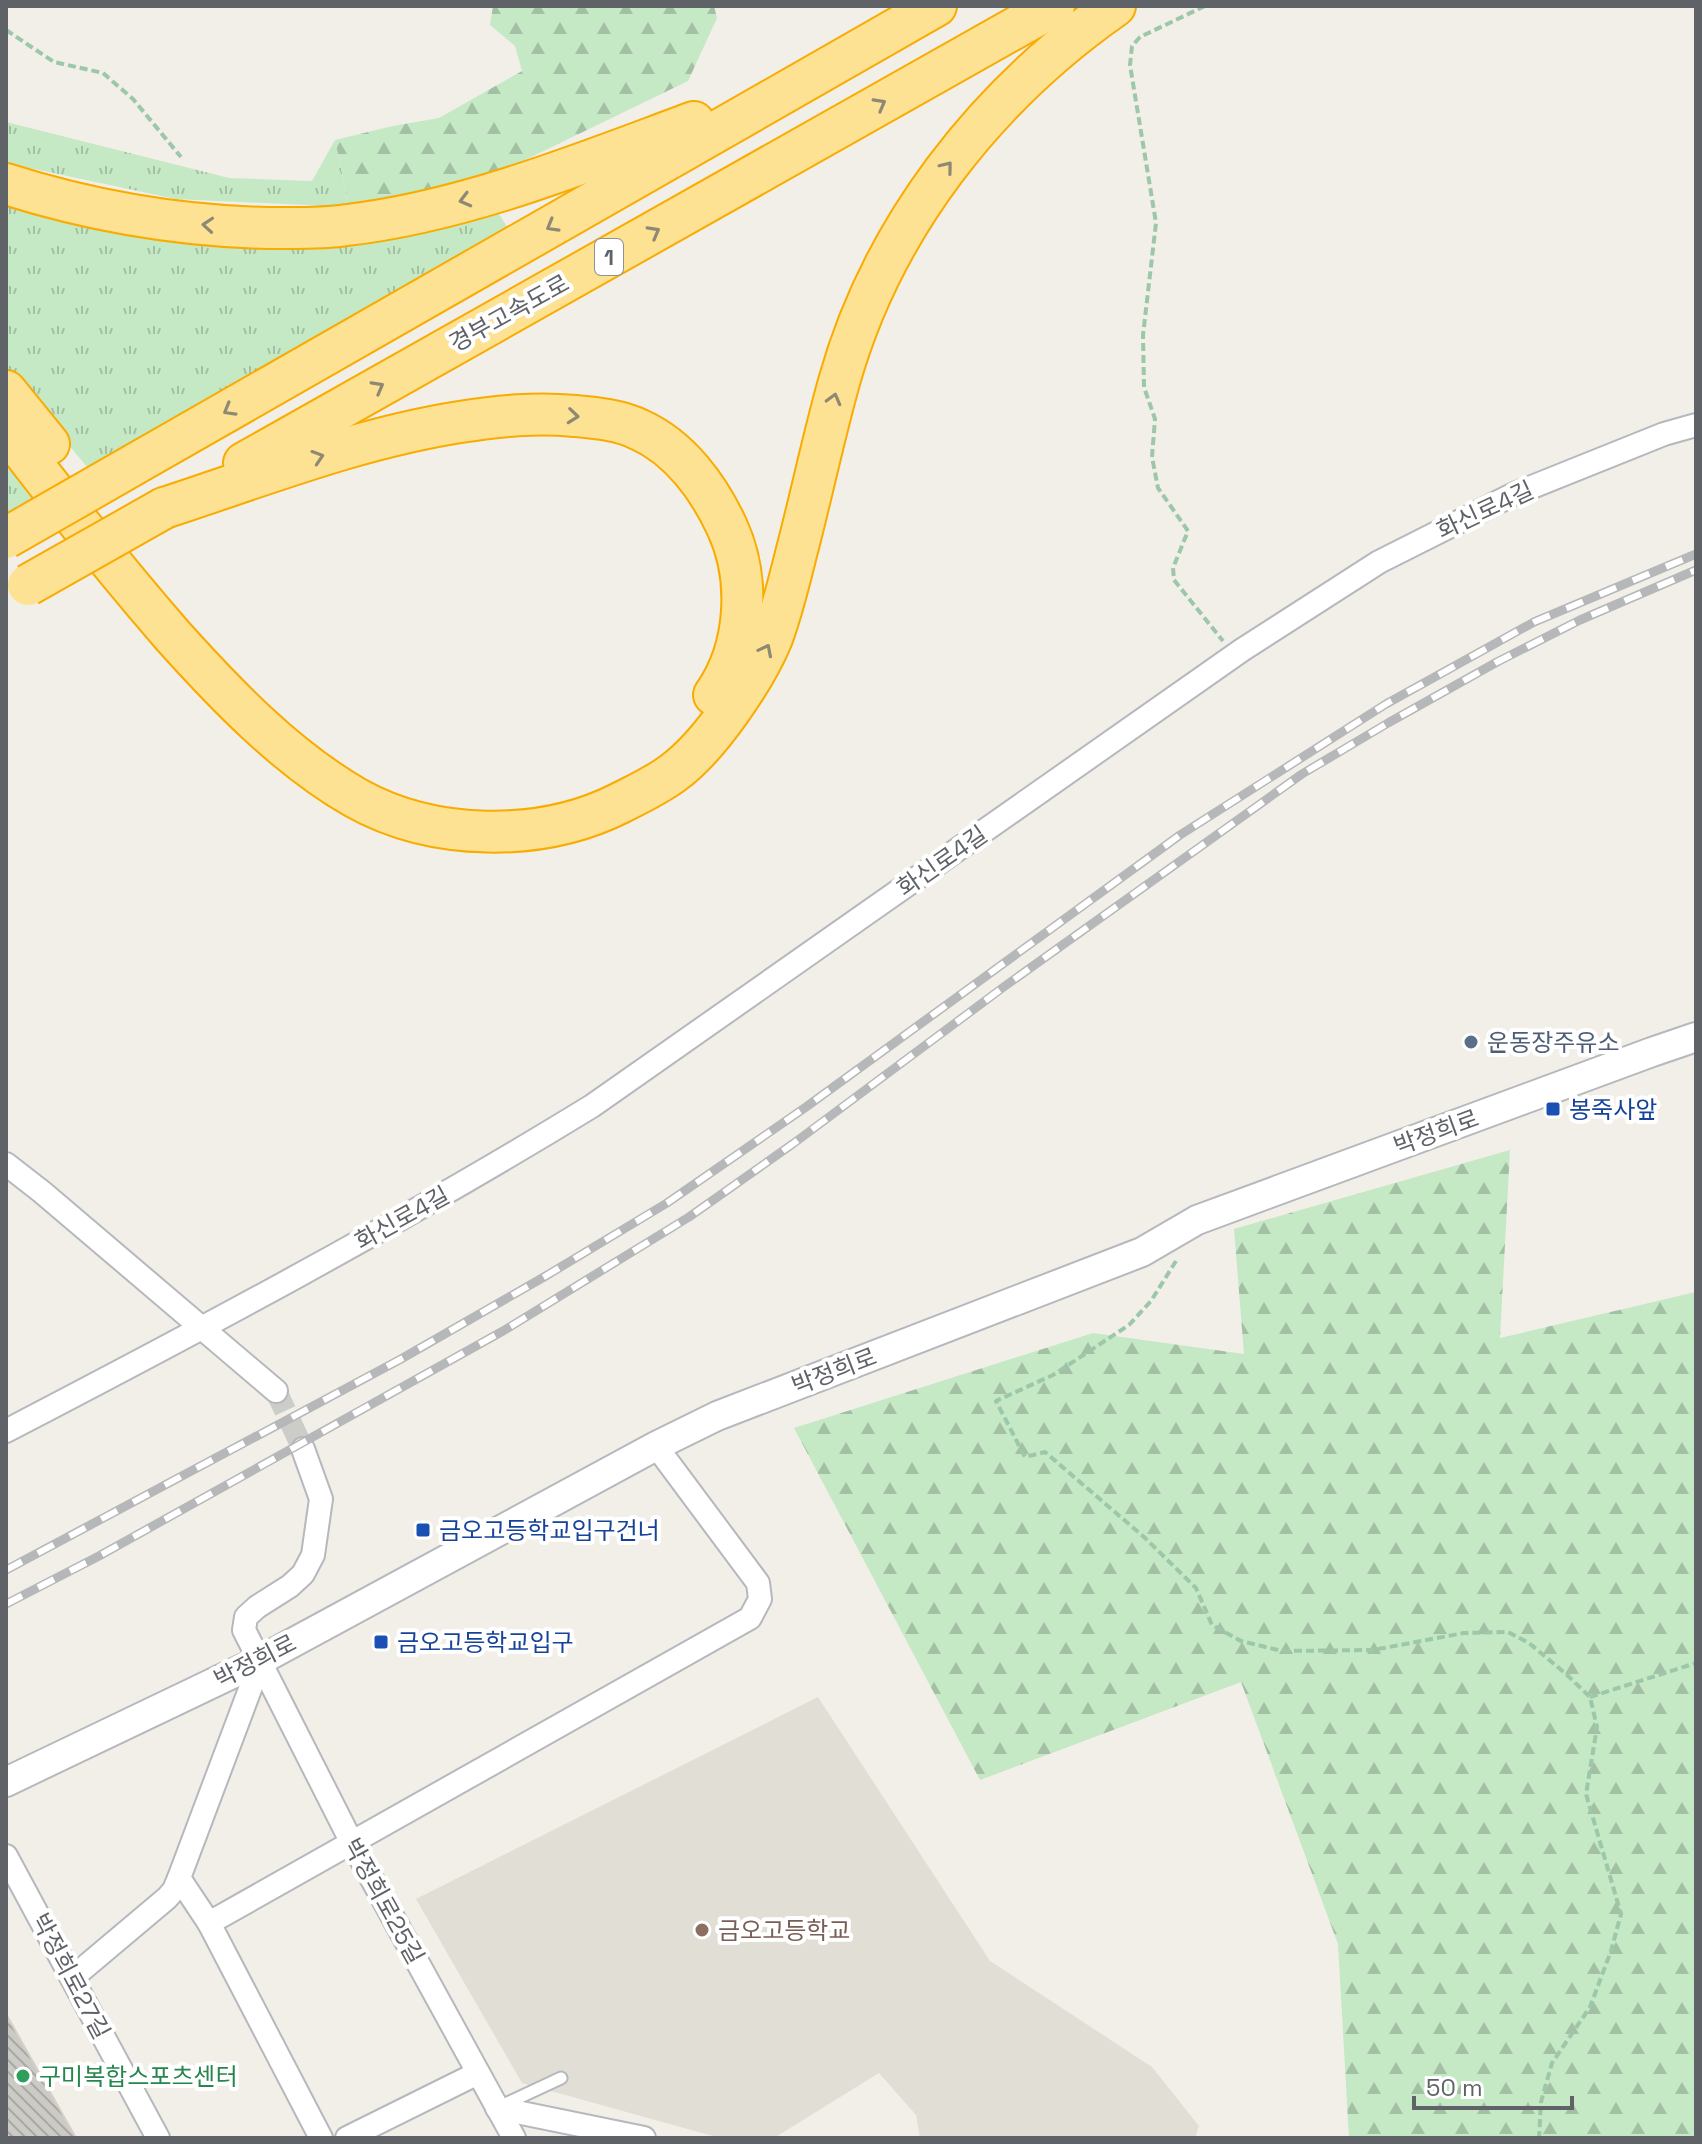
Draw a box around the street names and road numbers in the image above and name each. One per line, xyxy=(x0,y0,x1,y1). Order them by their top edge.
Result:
road number: 1 xyxy=(595,239,623,275)
street label: 경부고속도로 xyxy=(444,267,574,359)
street label: 화신로4길 xyxy=(1432,474,1538,546)
street label: 화신로4길 xyxy=(891,819,993,903)
street label: 박정희로 xyxy=(1389,1102,1483,1162)
street label: 화신로4길 xyxy=(349,1179,455,1257)
street label: 박정희로 xyxy=(787,1341,881,1401)
street label: 박정희로 xyxy=(209,1627,301,1695)
street label: 박정희로25길 xyxy=(337,1833,431,1969)
street label: 박정희로27길 xyxy=(25,1908,117,2044)

